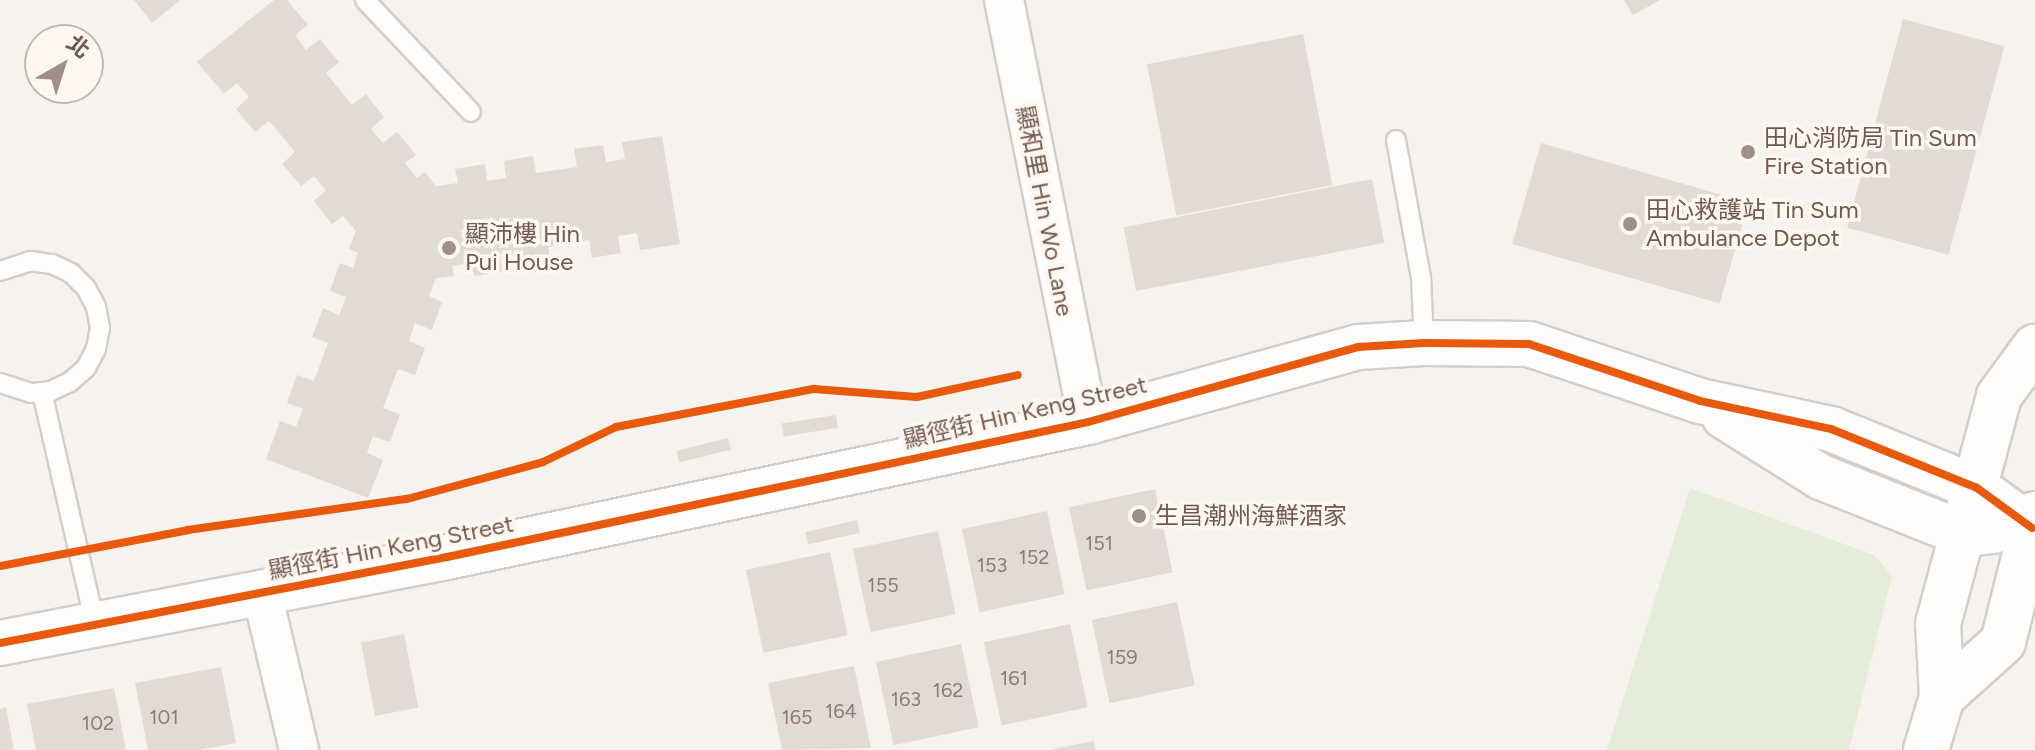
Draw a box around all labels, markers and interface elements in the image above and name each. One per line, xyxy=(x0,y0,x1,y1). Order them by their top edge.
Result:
north arrow xyxy=(24,24,104,104)
text: 北 xyxy=(61,29,95,64)
street label: 顯和里 Hin Wo Lane xyxy=(1010,103,1080,319)
place label: 田心消防局 Tin Sum Fire Station xyxy=(1764,124,1977,180)
marker: 田心消防局 Tin Sum Fire Station xyxy=(1739,143,1757,161)
place label: 田心救護站 Tin Sum Ambulance Depot xyxy=(1646,196,1859,252)
marker: 田心救護站 Tin Sum Ambulance Depot xyxy=(1621,215,1639,233)
place label: 顯沛樓 Hin Pui House xyxy=(465,220,580,276)
marker: 顯沛樓 Hin Pui House xyxy=(440,239,458,257)
street label: 顯徑街 Hin Keng Street xyxy=(900,370,1150,454)
place label: 生昌潮州海鮮酒家 xyxy=(1155,502,1347,530)
marker: 生昌潮州海鮮酒家 xyxy=(1130,507,1148,525)
street label: 顯徑街 Hin Keng Street xyxy=(266,509,516,585)
house number: 151 xyxy=(1085,531,1113,555)
house number: 152 xyxy=(1019,545,1049,569)
house number: 153 xyxy=(977,553,1007,577)
house number: 155 xyxy=(867,573,899,597)
house number: 159 xyxy=(1106,645,1138,669)
house number: 161 xyxy=(1000,666,1028,690)
house number: 162 xyxy=(933,678,963,702)
house number: 163 xyxy=(891,687,921,711)
house number: 164 xyxy=(825,699,857,723)
house number: 101 xyxy=(149,705,179,729)
house number: 165 xyxy=(781,705,813,729)
house number: 102 xyxy=(82,711,114,735)

